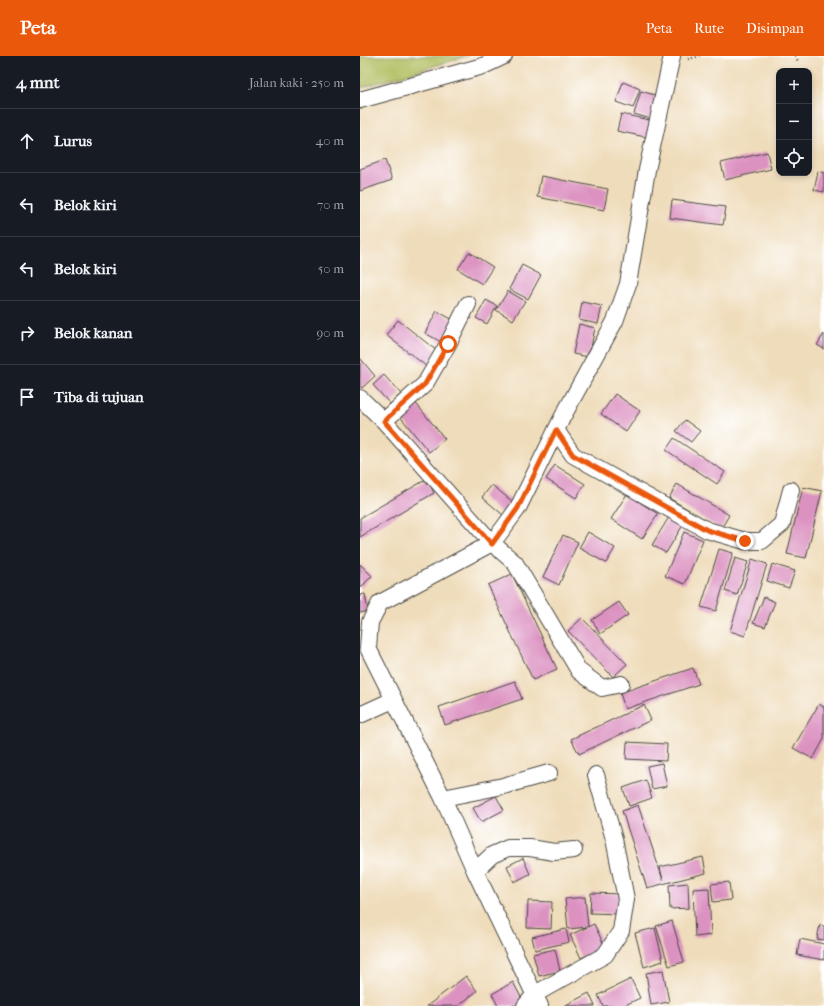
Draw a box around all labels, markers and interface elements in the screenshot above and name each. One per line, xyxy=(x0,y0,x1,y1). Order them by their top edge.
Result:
text: Peta xyxy=(20,17,56,39)
text: Peta xyxy=(646,20,672,37)
text: Rute xyxy=(694,20,724,37)
text: Disimpan xyxy=(746,20,804,37)
map controls xyxy=(776,68,812,176)
button: + xyxy=(776,68,812,104)
text: 4 mnt xyxy=(16,72,60,92)
text: Jalan kaki · 250 m xyxy=(249,75,344,90)
button: − xyxy=(776,104,812,140)
icon: ahead xyxy=(16,130,38,152)
text: Lurus xyxy=(54,132,92,150)
text: 40 m xyxy=(316,133,344,148)
button: locate xyxy=(776,140,812,176)
icon: left xyxy=(16,194,38,216)
text: Belok kiri xyxy=(54,196,117,214)
text: 70 m xyxy=(317,197,344,212)
icon: left xyxy=(16,258,38,280)
text: Belok kiri xyxy=(54,260,117,278)
text: 50 m xyxy=(318,261,344,276)
icon: right xyxy=(16,322,38,344)
text: Belok kanan xyxy=(54,324,133,342)
text: 90 m xyxy=(316,325,344,340)
route start xyxy=(439,335,457,353)
icon: arrive xyxy=(16,386,38,408)
text: Tiba di tujuan xyxy=(54,388,144,406)
route end xyxy=(736,532,754,550)

